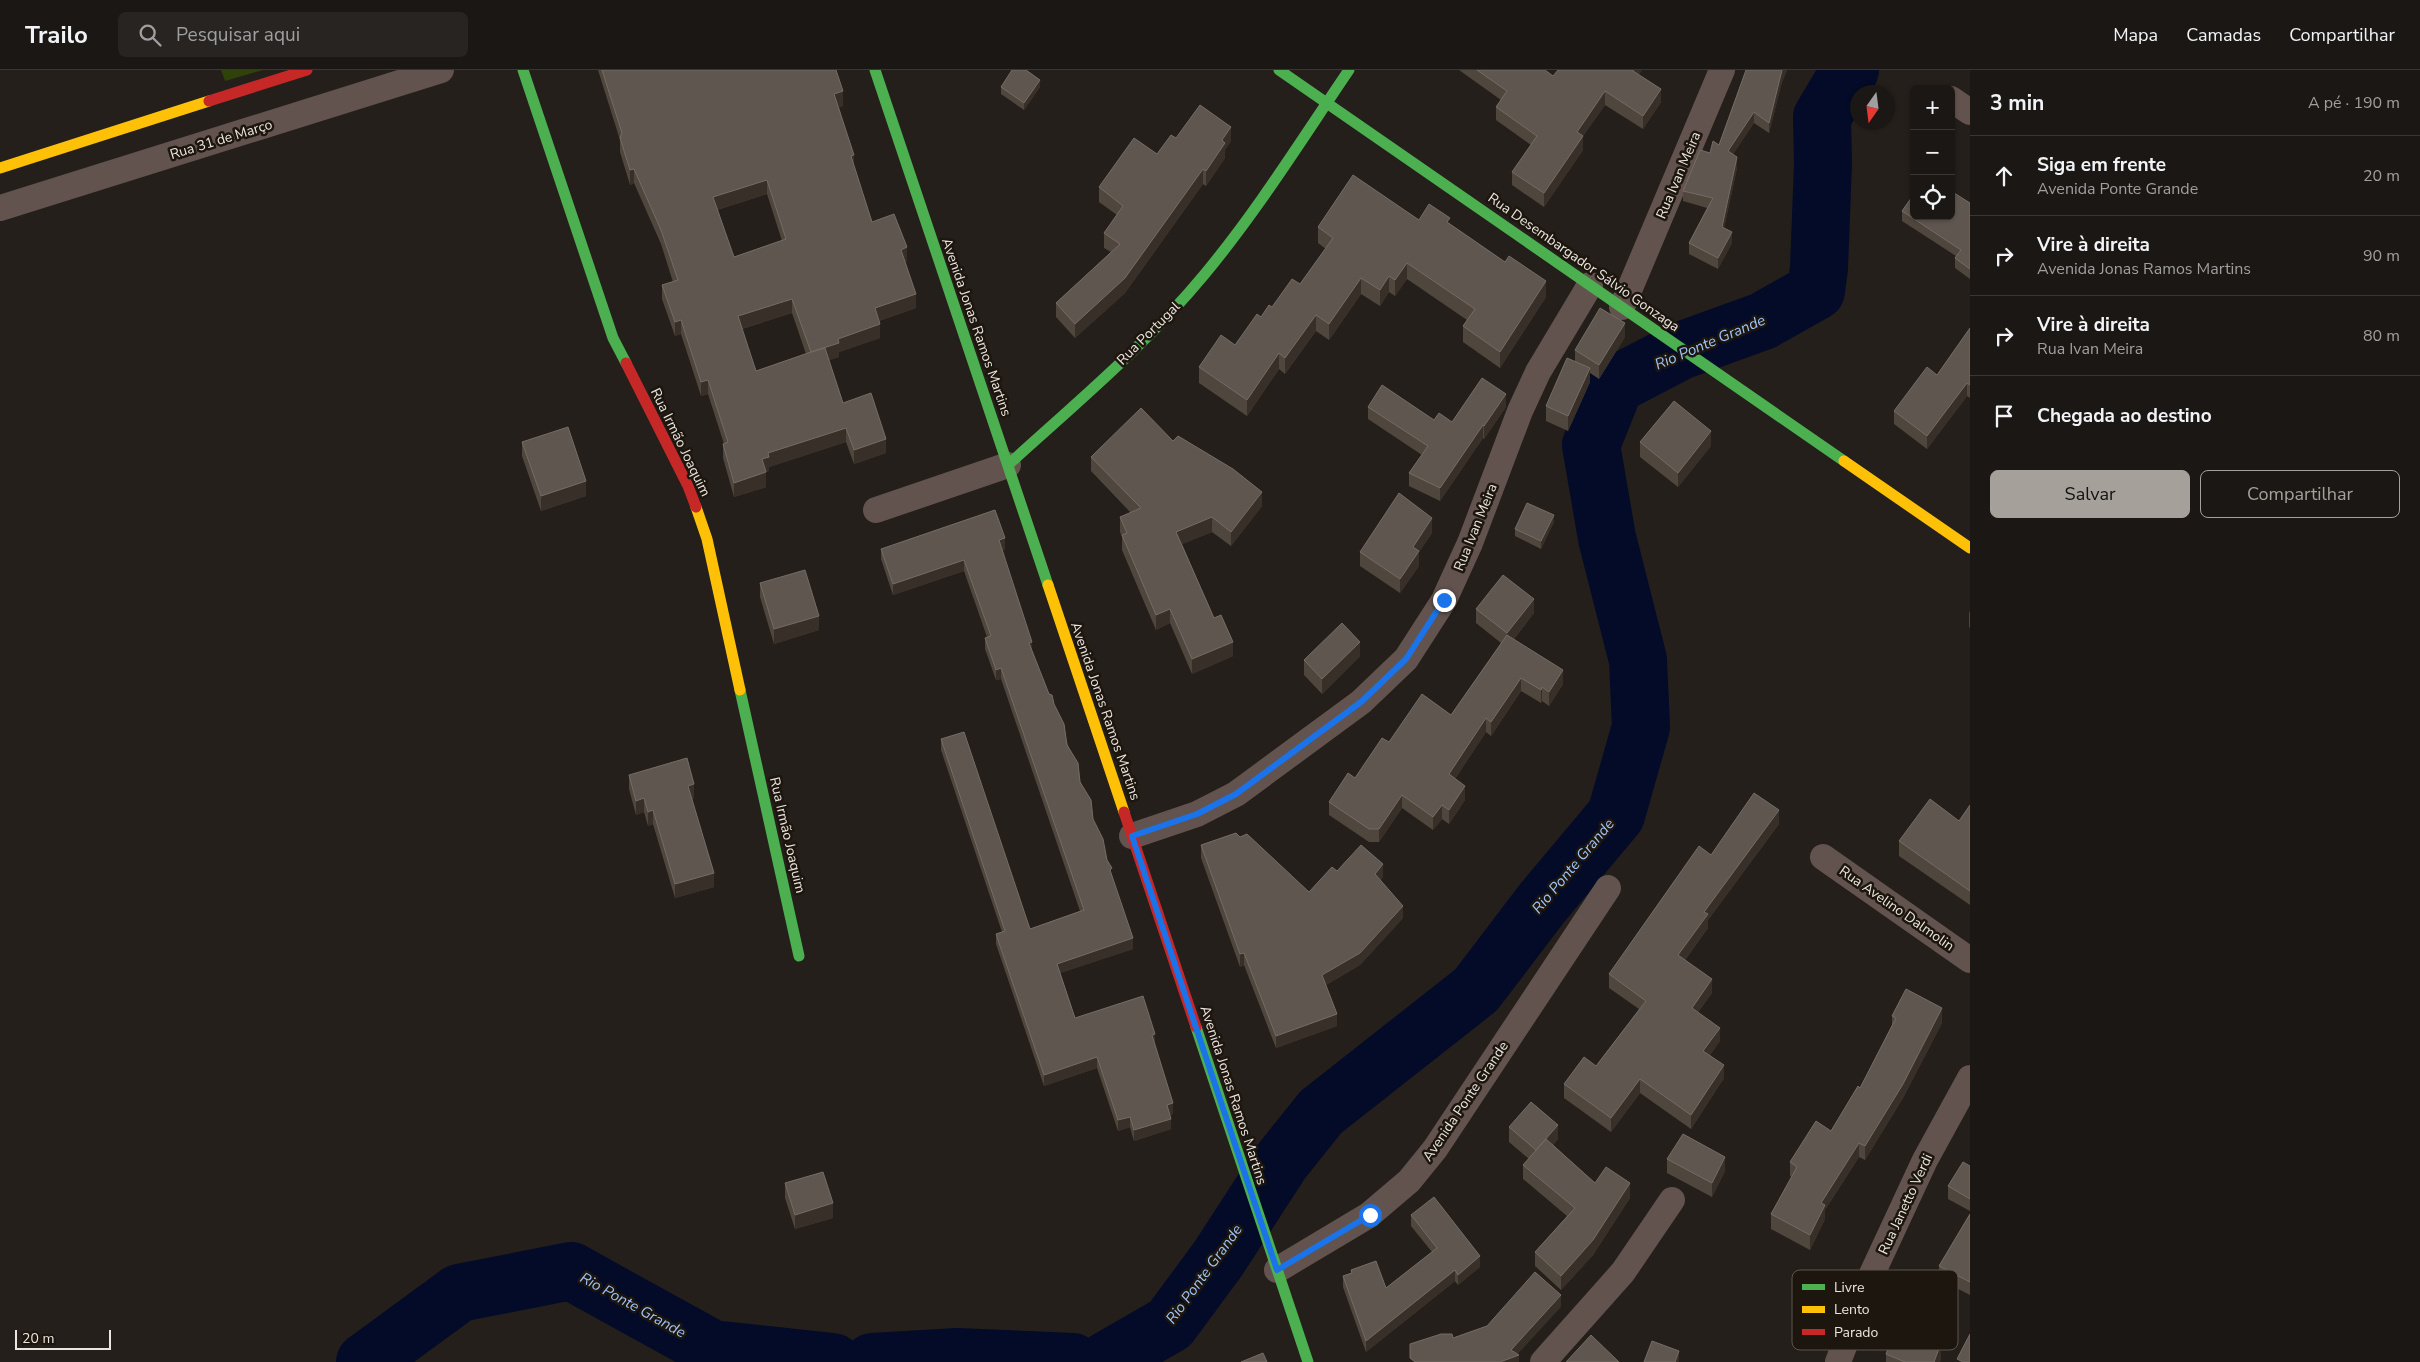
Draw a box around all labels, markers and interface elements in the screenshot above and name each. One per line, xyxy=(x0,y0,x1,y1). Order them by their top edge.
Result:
search box xyxy=(118,12,468,57)
text: Trailo xyxy=(25,19,88,51)
icon: search xyxy=(136,21,164,49)
text: Pesquisar aqui xyxy=(176,22,300,48)
text: Mapa xyxy=(2113,23,2158,47)
text: Camadas xyxy=(2186,23,2261,47)
text: Compartilhar xyxy=(2289,23,2395,47)
north arrow xyxy=(1850,85,1895,130)
map controls xyxy=(1910,85,1955,220)
button: + xyxy=(1910,85,1955,130)
text: 3 min xyxy=(1990,89,2044,117)
text: A pé · 190 m xyxy=(2308,92,2400,114)
street label: Rua 31 de Março xyxy=(168,115,275,164)
street label: Rua Ivan Meira xyxy=(1652,129,1705,222)
button: − xyxy=(1910,130,1955,175)
text: Siga em frente xyxy=(2037,152,2166,178)
icon: ahead xyxy=(1990,162,2018,190)
text: 20 m xyxy=(2363,165,2400,187)
button: locate xyxy=(1910,175,1955,220)
text: Avenida Ponte Grande xyxy=(2037,178,2198,200)
street label: Rua Desembargador Sálvio Gonzaga xyxy=(1484,189,1683,336)
text: Vire à direita xyxy=(2037,232,2150,258)
street label: Avenida Jonas Ramos Martins xyxy=(937,236,1016,419)
icon: right xyxy=(1990,242,2018,270)
text: 90 m xyxy=(2363,245,2400,267)
text: Avenida Jonas Ramos Martins xyxy=(2037,258,2251,280)
street label: Rua Portugal xyxy=(1112,297,1185,369)
water label: Rio Ponte Grande xyxy=(1652,310,1768,374)
text: Vire à direita xyxy=(2037,312,2150,338)
icon: right xyxy=(1990,322,2018,350)
text: 80 m xyxy=(2363,325,2400,347)
text: Rua Ivan Meira xyxy=(2037,338,2143,360)
street label: Rua Irmão Joaquim xyxy=(646,385,715,500)
icon: arrive xyxy=(1990,402,2018,430)
text: Chegada ao destino xyxy=(2037,403,2212,429)
button: Salvar xyxy=(1990,470,2190,518)
button: Compartilhar xyxy=(2200,470,2400,518)
street label: Rua Ivan Meira xyxy=(1449,481,1502,574)
route end xyxy=(1433,589,1456,612)
street label: Avenida Jonas Ramos Martins xyxy=(1066,620,1145,803)
street label: Rua Irmão Joaquim xyxy=(765,775,810,895)
water label: Rio Ponte Grande xyxy=(1527,814,1619,918)
street label: Rua Avelino Dalmolin xyxy=(1835,862,1958,955)
street label: Avenida Jonas Ramos Martins xyxy=(1196,1003,1272,1187)
street label: Avenida Ponte Grande xyxy=(1418,1038,1513,1165)
street label: Rua Janetto Verdi xyxy=(1874,1151,1937,1258)
route start xyxy=(1359,1204,1382,1227)
water label: Rio Ponte Grande xyxy=(1161,1220,1247,1328)
water label: Rio Ponte Grande xyxy=(576,1268,690,1342)
legend xyxy=(1792,1270,1958,1350)
text: Livre xyxy=(1834,1278,1864,1297)
text: Lento xyxy=(1834,1300,1870,1319)
text: Parado xyxy=(1834,1323,1878,1342)
scale bar xyxy=(15,1327,111,1350)
text: 20 m xyxy=(22,1329,54,1348)

